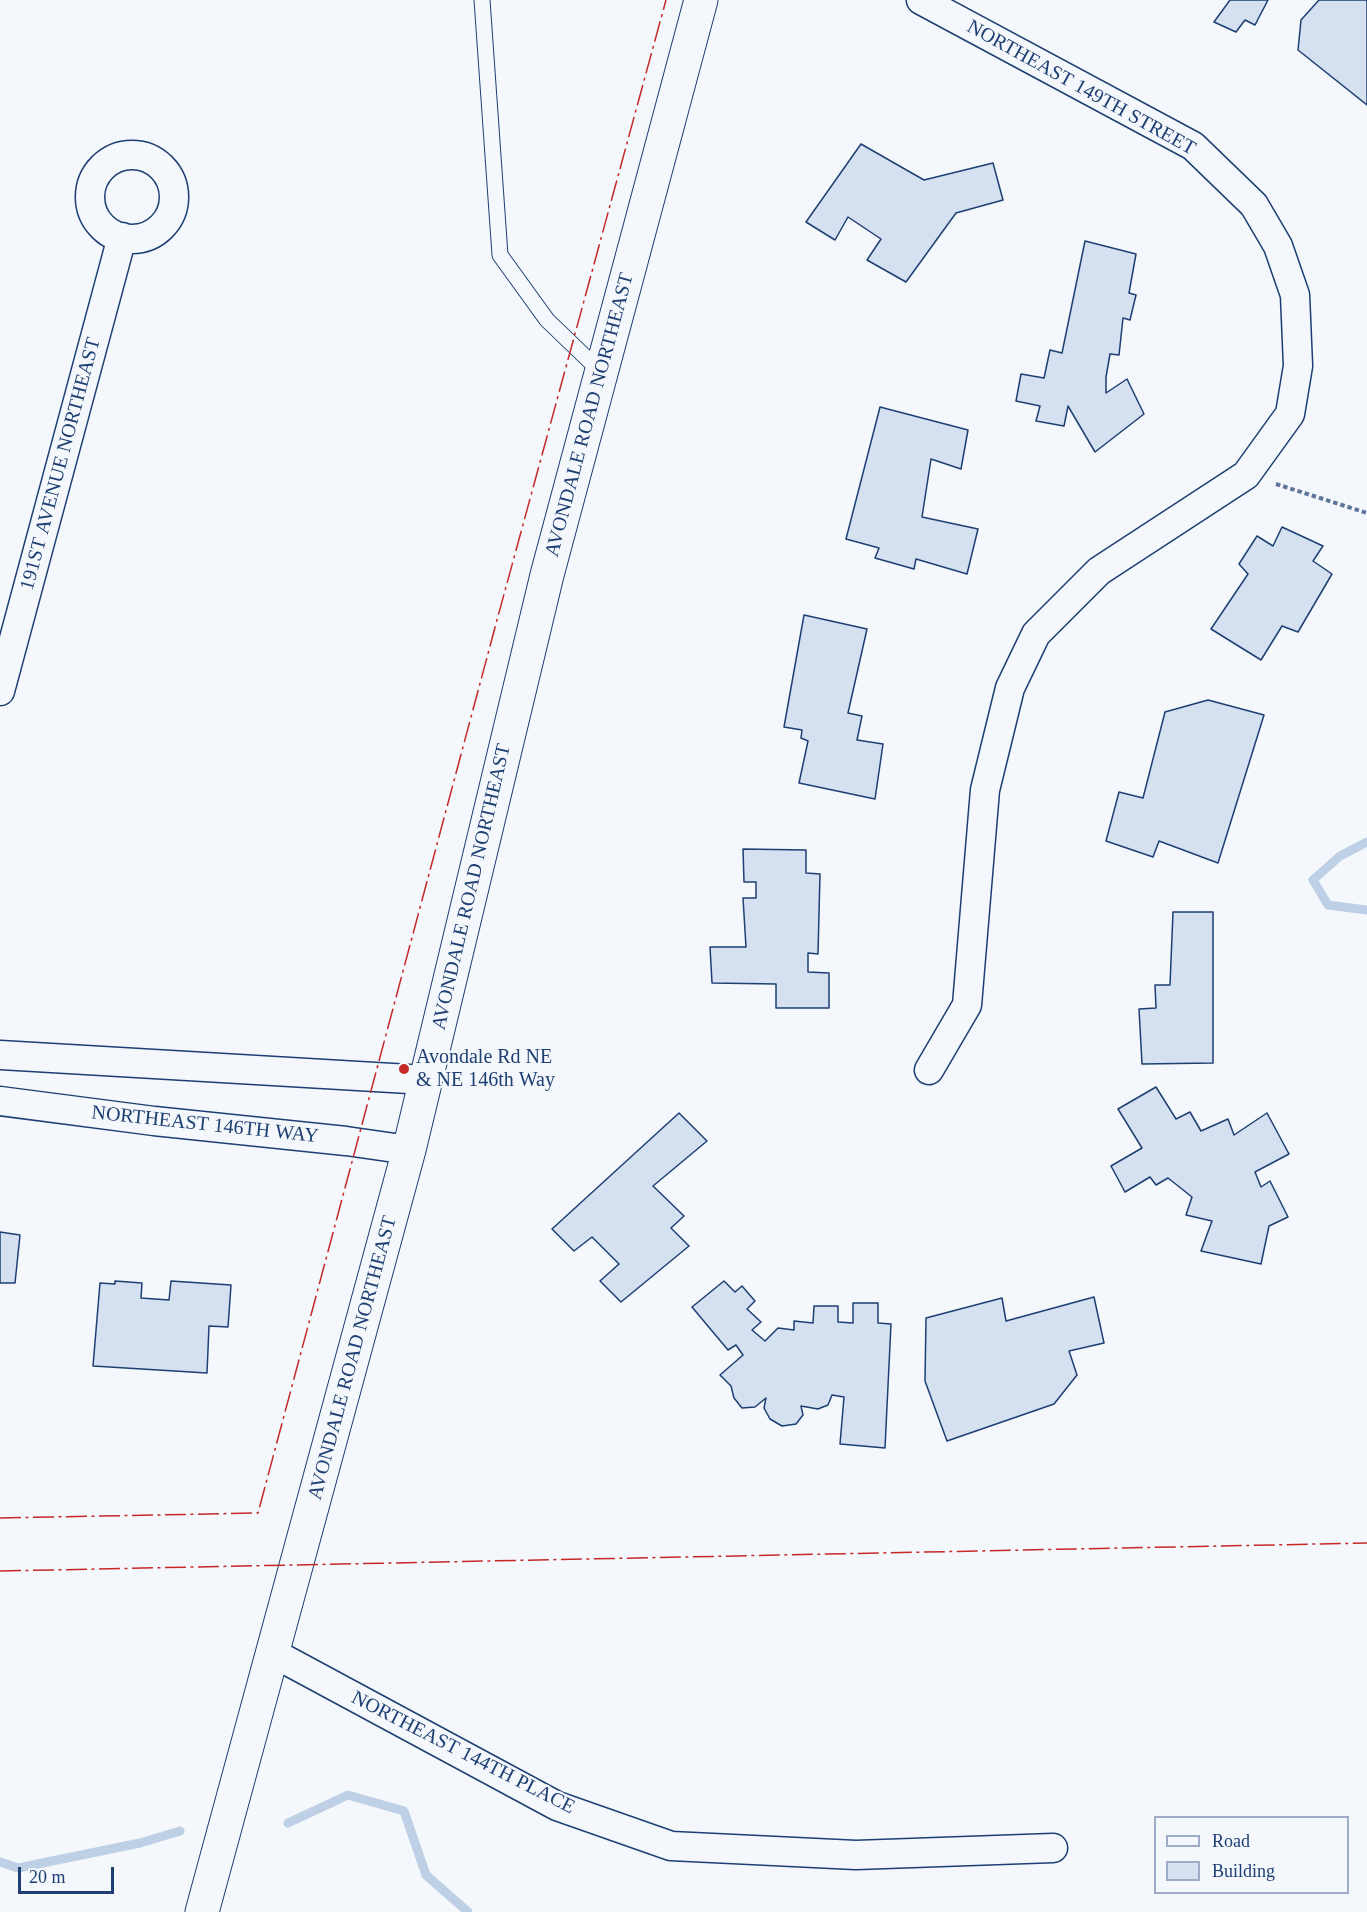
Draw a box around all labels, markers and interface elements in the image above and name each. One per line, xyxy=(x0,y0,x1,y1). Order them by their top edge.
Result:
street label: NORTHEAST 149TH STREET xyxy=(962,15,1200,161)
street label: AVONDALE ROAD NORTHEAST xyxy=(541,270,639,560)
street label: 191ST AVENUE NORTHEAST xyxy=(16,335,106,593)
street label: AVONDALE ROAD NORTHEAST xyxy=(427,742,517,1032)
place label: Avondale Rd NE & NE 146th Way xyxy=(416,1046,555,1093)
marker: Avondale Rd NE & NE 146th Way xyxy=(397,1062,411,1076)
street label: NORTHEAST 146TH WAY xyxy=(90,1101,320,1149)
street label: AVONDALE ROAD NORTHEAST xyxy=(304,1213,402,1503)
street label: NORTHEAST 144TH PLACE xyxy=(347,1686,579,1820)
legend xyxy=(1154,1816,1349,1894)
text: Road xyxy=(1212,1831,1250,1851)
scale bar xyxy=(21,1855,117,1893)
text: Building xyxy=(1212,1861,1275,1881)
text: 20 m xyxy=(29,1867,66,1887)

